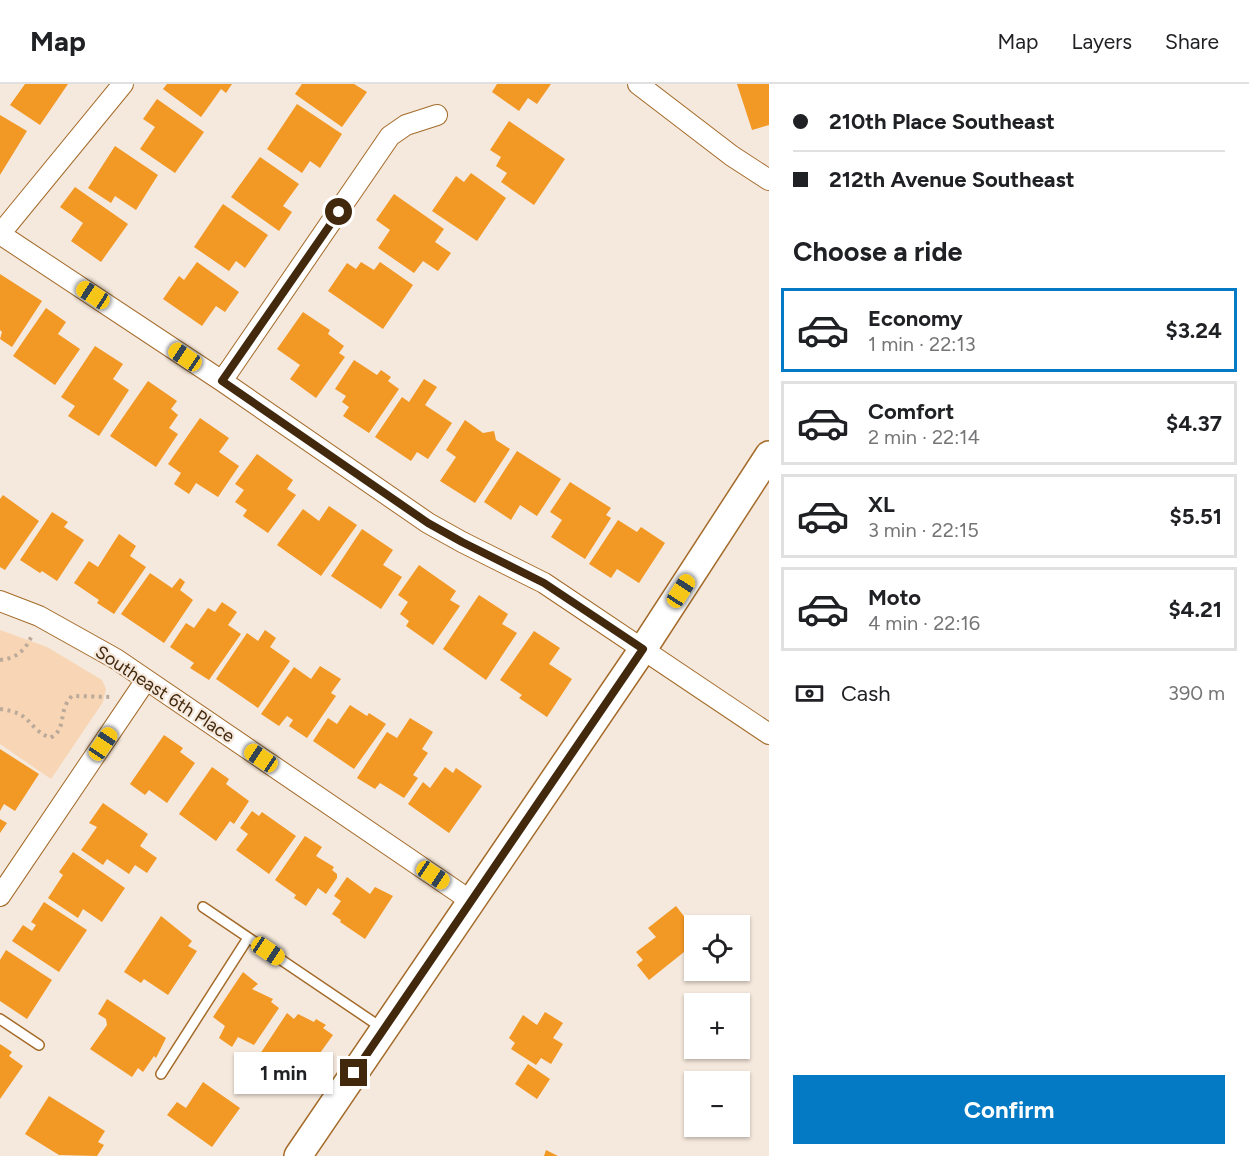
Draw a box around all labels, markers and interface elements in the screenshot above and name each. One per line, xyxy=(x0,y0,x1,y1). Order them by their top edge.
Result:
text: Map xyxy=(30,24,86,58)
text: Map xyxy=(998,29,1038,54)
text: Layers xyxy=(1071,29,1132,54)
text: Share xyxy=(1165,29,1219,54)
text: 210th Place Southeast xyxy=(829,108,1055,135)
text: 212th Avenue Southeast xyxy=(829,166,1075,193)
route start xyxy=(325,198,352,225)
text: Choose a ride xyxy=(793,235,962,268)
car xyxy=(73,278,113,312)
icon: car xyxy=(796,303,850,357)
text: Economy xyxy=(868,305,963,332)
text: $3.24 xyxy=(1165,317,1222,344)
text: 1 min · 22:13 xyxy=(868,332,976,356)
car xyxy=(165,339,205,375)
icon: car xyxy=(796,396,850,450)
text: Comfort xyxy=(868,398,954,425)
text: $4.37 xyxy=(1166,410,1222,437)
text: 2 min · 22:14 xyxy=(868,425,980,449)
icon: car xyxy=(796,489,850,543)
text: XL xyxy=(868,491,895,518)
text: $5.51 xyxy=(1170,503,1222,530)
text: 3 min · 22:15 xyxy=(868,518,979,542)
car xyxy=(664,571,698,611)
icon: car xyxy=(796,582,850,636)
text: Moto xyxy=(868,584,921,611)
text: $4.21 xyxy=(1168,596,1222,623)
text: 4 min · 22:16 xyxy=(868,611,980,635)
street label: Southeast 6th Place xyxy=(91,641,239,747)
icon: cash xyxy=(793,677,826,710)
text: Cash xyxy=(841,680,891,707)
text: 390 m xyxy=(1168,681,1225,705)
car xyxy=(85,724,121,764)
car xyxy=(241,740,281,776)
car xyxy=(413,857,453,893)
map controls xyxy=(684,915,750,1137)
button: locate xyxy=(684,915,750,981)
car xyxy=(248,933,288,969)
button: + xyxy=(684,993,750,1059)
callout: 1 min xyxy=(234,1052,333,1094)
route end xyxy=(340,1059,367,1086)
text: 1 min xyxy=(260,1061,307,1085)
button: − xyxy=(684,1071,750,1137)
button: Confirm xyxy=(793,1075,1225,1144)

